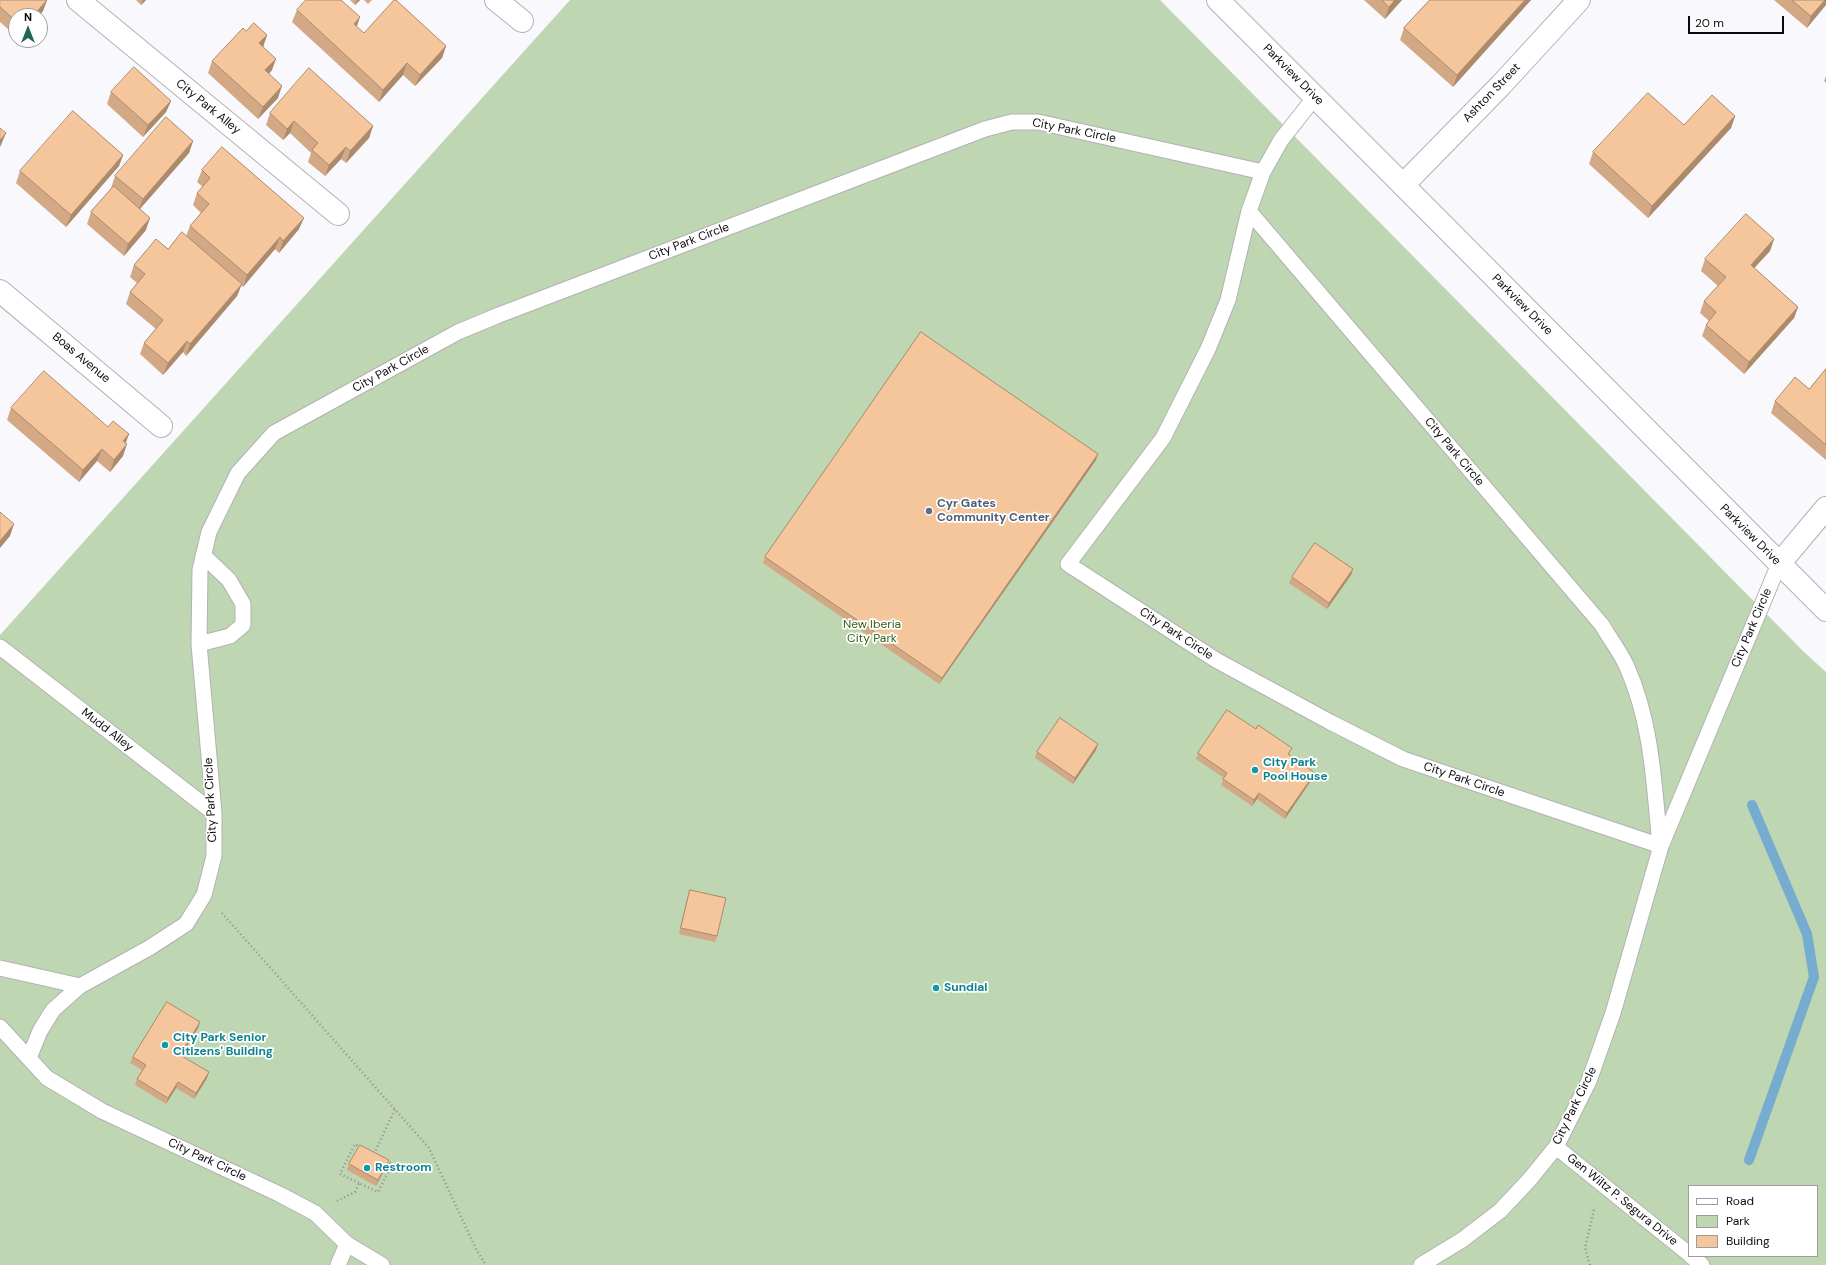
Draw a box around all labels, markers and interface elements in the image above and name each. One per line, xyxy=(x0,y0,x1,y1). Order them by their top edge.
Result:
north arrow xyxy=(8,8,48,48)
scale bar xyxy=(1690,8,1786,34)
text: N xyxy=(24,10,32,24)
text: 20 m xyxy=(1695,15,1724,31)
street label: Parkview Drive xyxy=(1260,42,1326,108)
street label: Ashton Street xyxy=(1460,60,1524,126)
street label: City Park Alley xyxy=(173,76,243,138)
street label: City Park Circle xyxy=(1031,116,1117,146)
street label: City Park Circle xyxy=(647,220,731,264)
street label: Parkview Drive xyxy=(1489,272,1555,338)
street label: Boas Avenue xyxy=(49,330,113,386)
street label: City Park Circle xyxy=(350,342,432,396)
street label: City Park Circle xyxy=(1421,415,1487,489)
place label: Cyr Gates Community Center xyxy=(937,497,1050,525)
street label: Parkview Drive xyxy=(1717,502,1783,568)
marker: Cyr Gates Community Center xyxy=(924,506,934,516)
street label: City Park Circle xyxy=(1729,586,1775,670)
street label: City Park Circle xyxy=(1136,605,1216,663)
park label: New Iberia City Park xyxy=(843,618,901,646)
street label: Mudd Alley xyxy=(78,705,136,755)
place label: City Park Pool House xyxy=(1263,756,1328,784)
street label: City Park Circle xyxy=(202,757,220,843)
street label: City Park Circle xyxy=(1421,759,1507,801)
marker: City Park Pool House xyxy=(1250,765,1260,775)
place label: Sundial xyxy=(944,981,987,995)
marker: Sundial xyxy=(931,983,941,993)
place label: City Park Senior Citizens' Building xyxy=(173,1031,273,1059)
marker: City Park Senior Citizens' Building xyxy=(160,1040,170,1050)
street label: City Park Circle xyxy=(1550,1065,1600,1147)
street label: City Park Circle xyxy=(165,1136,249,1184)
street label: Gen Wiltz P. Segura Drive xyxy=(1564,1151,1680,1249)
place label: Restroom xyxy=(375,1161,432,1175)
marker: Restroom xyxy=(362,1163,372,1173)
legend xyxy=(1688,1185,1818,1257)
text: Road xyxy=(1726,1193,1754,1209)
text: Park xyxy=(1726,1213,1750,1229)
text: Building xyxy=(1726,1233,1770,1249)

